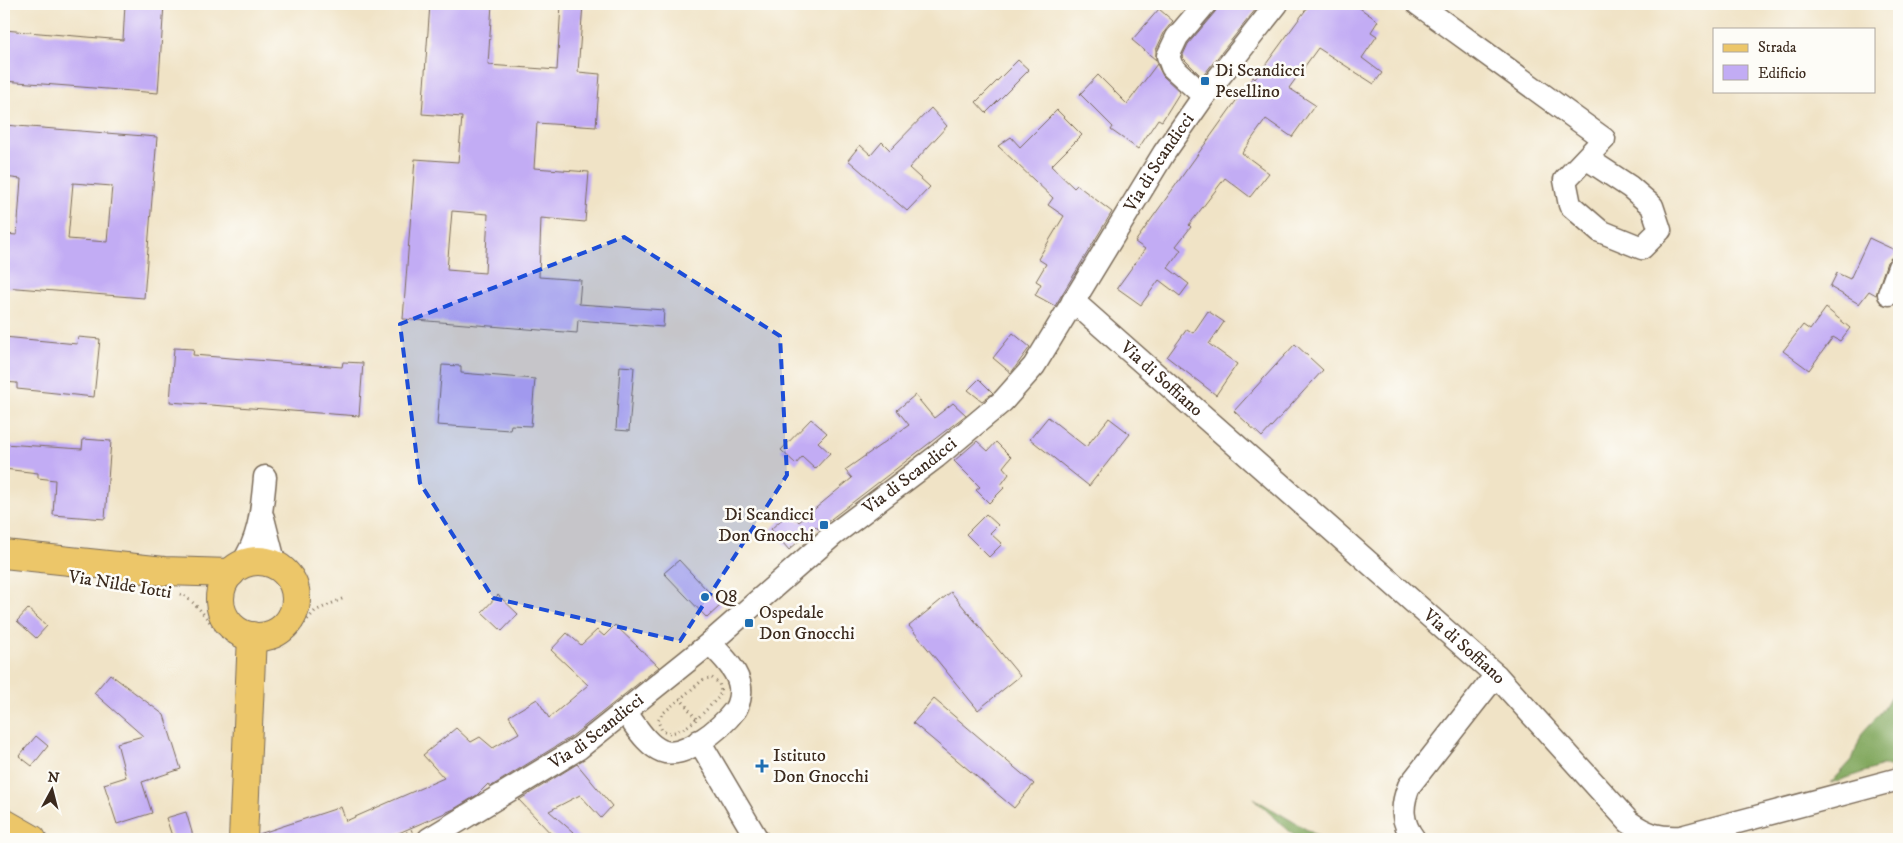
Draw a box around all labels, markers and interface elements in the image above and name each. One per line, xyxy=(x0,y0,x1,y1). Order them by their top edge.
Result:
legend xyxy=(1713,28,1876,92)
text: Strada xyxy=(1758,38,1797,57)
place label: Di Scandicci Pesellino xyxy=(1215,60,1305,103)
text: Edificio xyxy=(1758,64,1806,83)
marker: Di Scandicci Pesellino xyxy=(1199,75,1211,87)
street label: Via di Scandicci xyxy=(1119,109,1199,217)
street label: Via di Soffiano xyxy=(1115,336,1207,422)
street label: Via di Scandicci xyxy=(858,433,962,520)
place label: Di Scandicci Don Gnocchi xyxy=(718,504,814,547)
marker: Di Scandicci Don Gnocchi xyxy=(818,519,830,531)
street label: Via Nilde Iotti xyxy=(66,566,173,604)
place label: Q8 xyxy=(715,586,737,608)
marker: Q8 xyxy=(699,591,711,603)
place label: Ospedale Don Gnocchi xyxy=(759,602,855,645)
street label: Via di Soffiano xyxy=(1417,604,1510,689)
marker: Ospedale Don Gnocchi xyxy=(743,617,755,629)
street label: Via di Scandicci xyxy=(544,689,648,775)
place label: Istituto Don Gnocchi xyxy=(773,745,869,788)
marker: Istituto Don Gnocchi xyxy=(755,759,769,773)
north arrow xyxy=(28,766,78,816)
text: N xyxy=(47,768,61,788)

